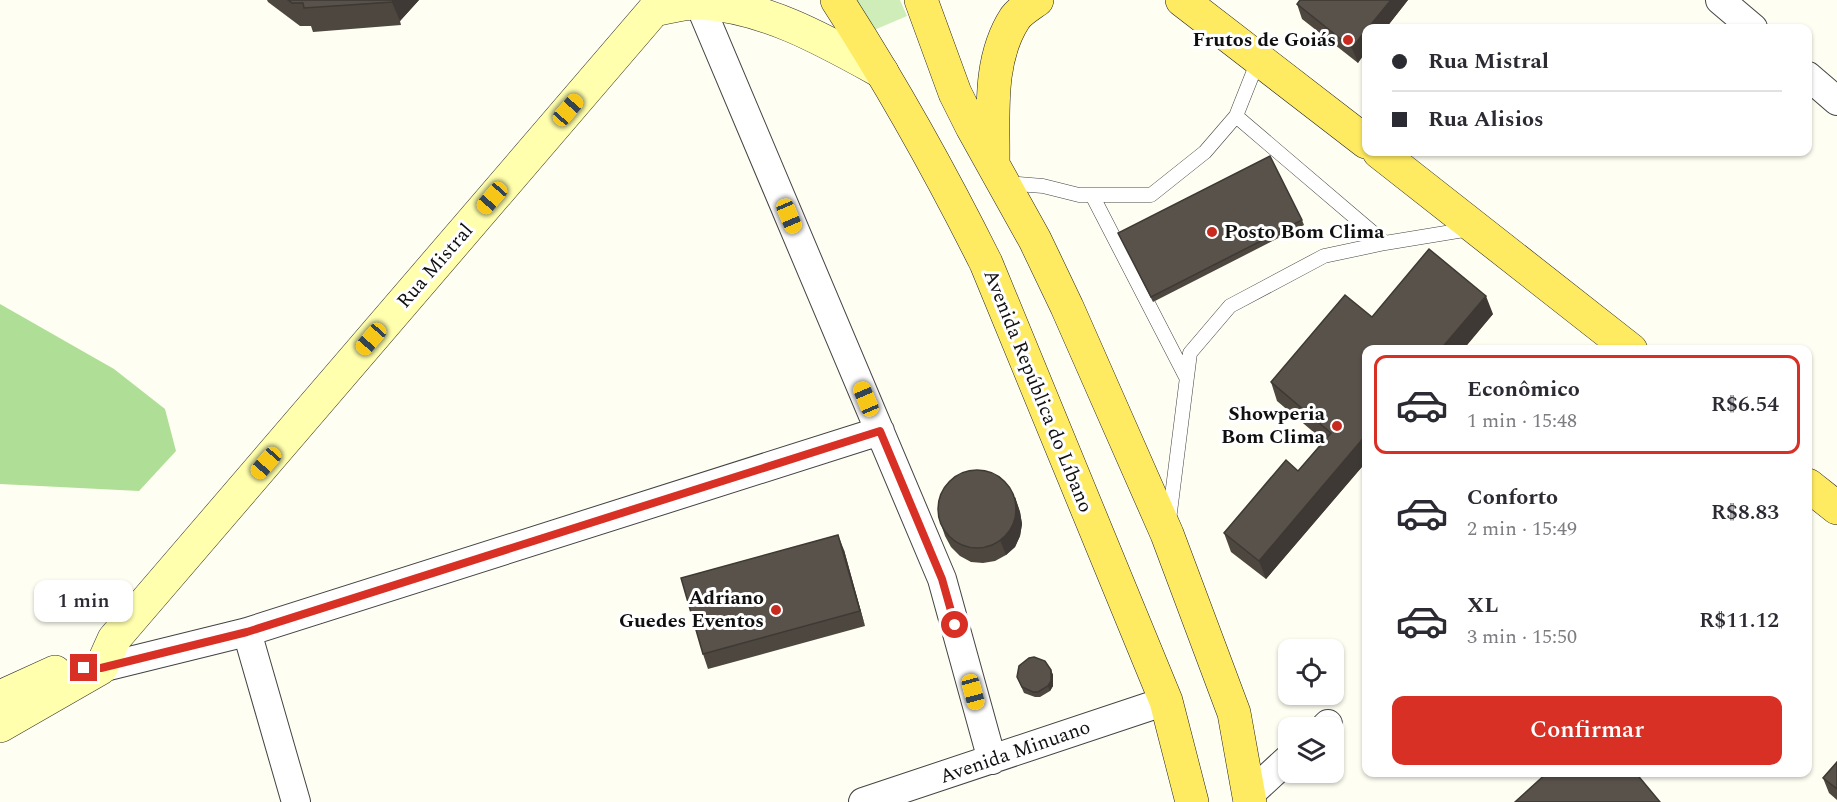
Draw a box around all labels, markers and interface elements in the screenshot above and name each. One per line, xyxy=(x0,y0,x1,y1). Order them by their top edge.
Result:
place label: Frutos de Goiás xyxy=(1192,25,1336,55)
marker: Frutos de Goiás xyxy=(1341,33,1355,47)
text: Rua Mistral xyxy=(1428,45,1549,78)
car xyxy=(549,91,587,129)
text: Rua Alisios xyxy=(1428,103,1544,136)
car xyxy=(473,179,511,217)
car xyxy=(774,196,804,236)
street label: Rua Mistral xyxy=(390,217,480,315)
place label: Posto Bom Clima xyxy=(1224,217,1385,247)
marker: Posto Bom Clima xyxy=(1205,225,1219,239)
street label: Avenida República do Líbano xyxy=(975,265,1101,517)
car xyxy=(352,320,390,358)
text: Econômico xyxy=(1467,373,1580,406)
icon: car xyxy=(1395,378,1449,432)
car xyxy=(851,379,881,419)
text: R$6.54 xyxy=(1711,388,1779,421)
place label: Showperia Bom Clima xyxy=(1221,399,1326,452)
text: 1 min · 15:48 xyxy=(1467,406,1577,436)
marker: Showperia Bom Clima xyxy=(1330,419,1344,433)
car xyxy=(247,444,285,482)
text: Conforto xyxy=(1467,481,1558,514)
icon: car xyxy=(1395,486,1449,540)
text: R$8.83 xyxy=(1711,496,1779,529)
text: 2 min · 15:49 xyxy=(1467,514,1577,544)
callout: 1 min xyxy=(34,581,134,623)
place label: Adriano Guedes Eventos xyxy=(619,583,764,636)
text: 1 min xyxy=(58,586,109,616)
text: XL xyxy=(1467,589,1498,622)
icon: car xyxy=(1395,594,1449,648)
marker: Adriano Guedes Eventos xyxy=(769,603,783,617)
text: R$11.12 xyxy=(1699,604,1779,637)
route start xyxy=(941,611,968,638)
text: 3 min · 15:50 xyxy=(1467,622,1577,652)
map controls xyxy=(1278,639,1344,783)
button: locate xyxy=(1278,639,1344,705)
route end xyxy=(70,654,97,681)
car xyxy=(960,672,986,712)
button: Confirmar xyxy=(1392,696,1782,765)
street label: Avenida Minuano xyxy=(936,712,1094,792)
button: layers xyxy=(1278,717,1344,783)

